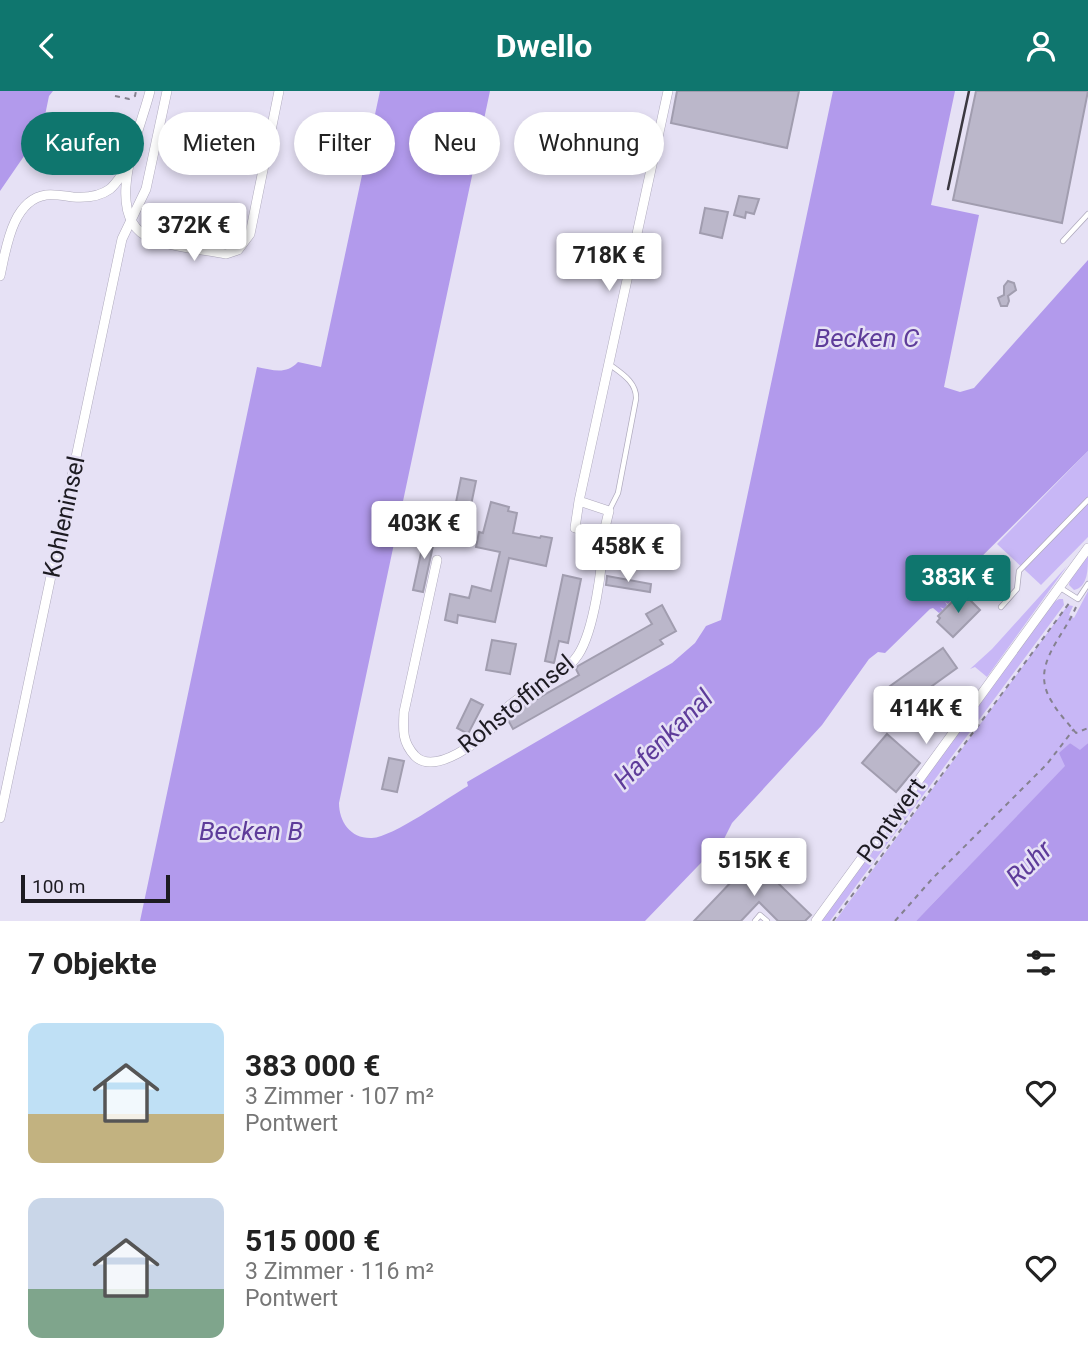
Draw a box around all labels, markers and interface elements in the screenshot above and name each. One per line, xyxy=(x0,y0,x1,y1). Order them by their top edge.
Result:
icon: back xyxy=(28,27,66,65)
text: Dwello xyxy=(496,27,592,65)
icon: person xyxy=(1022,27,1060,65)
chip: Kaufen xyxy=(21,112,144,175)
chip: Mieten xyxy=(158,112,280,175)
chip: Filter xyxy=(294,112,395,175)
chip: Neu xyxy=(409,112,500,175)
chip: Wohnung xyxy=(514,112,664,175)
pin: 372K € xyxy=(137,204,251,263)
text: 372K € xyxy=(157,212,231,239)
pin: 718K € xyxy=(552,233,666,293)
text: 718K € xyxy=(572,242,646,269)
water label: Becken C xyxy=(815,323,920,353)
street label: Kohleninsel xyxy=(37,454,91,580)
pin: 403K € xyxy=(367,501,481,561)
text: 403K € xyxy=(387,510,461,537)
pin: 458K € xyxy=(571,525,685,584)
text: 458K € xyxy=(591,533,665,560)
pin: 383K € xyxy=(901,555,1015,615)
text: 383K € xyxy=(921,564,995,591)
street label: Rohstoffinsel xyxy=(453,649,579,759)
water label: Hafenkanal xyxy=(607,683,719,795)
pin: 414K € xyxy=(869,687,983,746)
text: 414K € xyxy=(889,695,963,722)
street label: Pontwert xyxy=(851,772,931,868)
water label: Becken B xyxy=(199,816,303,846)
water label: Ruhr xyxy=(1000,833,1059,892)
pin: 515K € xyxy=(697,839,811,898)
text: 515K € xyxy=(717,847,791,874)
scale bar xyxy=(21,872,170,904)
text: 100 m xyxy=(32,875,85,898)
icon: filters xyxy=(1022,944,1060,982)
text: 7 Objekte xyxy=(28,946,157,981)
text: 383 000 € xyxy=(245,1048,380,1083)
icon: home xyxy=(84,1051,168,1135)
icon: heart xyxy=(1022,1074,1060,1112)
text: 3 Zimmer · 107 m² xyxy=(245,1083,434,1110)
text: Pontwert xyxy=(245,1110,338,1137)
text: 515 000 € xyxy=(245,1223,380,1258)
icon: home xyxy=(84,1226,168,1310)
icon: heart xyxy=(1022,1249,1060,1287)
text: 3 Zimmer · 116 m² xyxy=(245,1258,434,1285)
text: Pontwert xyxy=(245,1285,338,1312)

